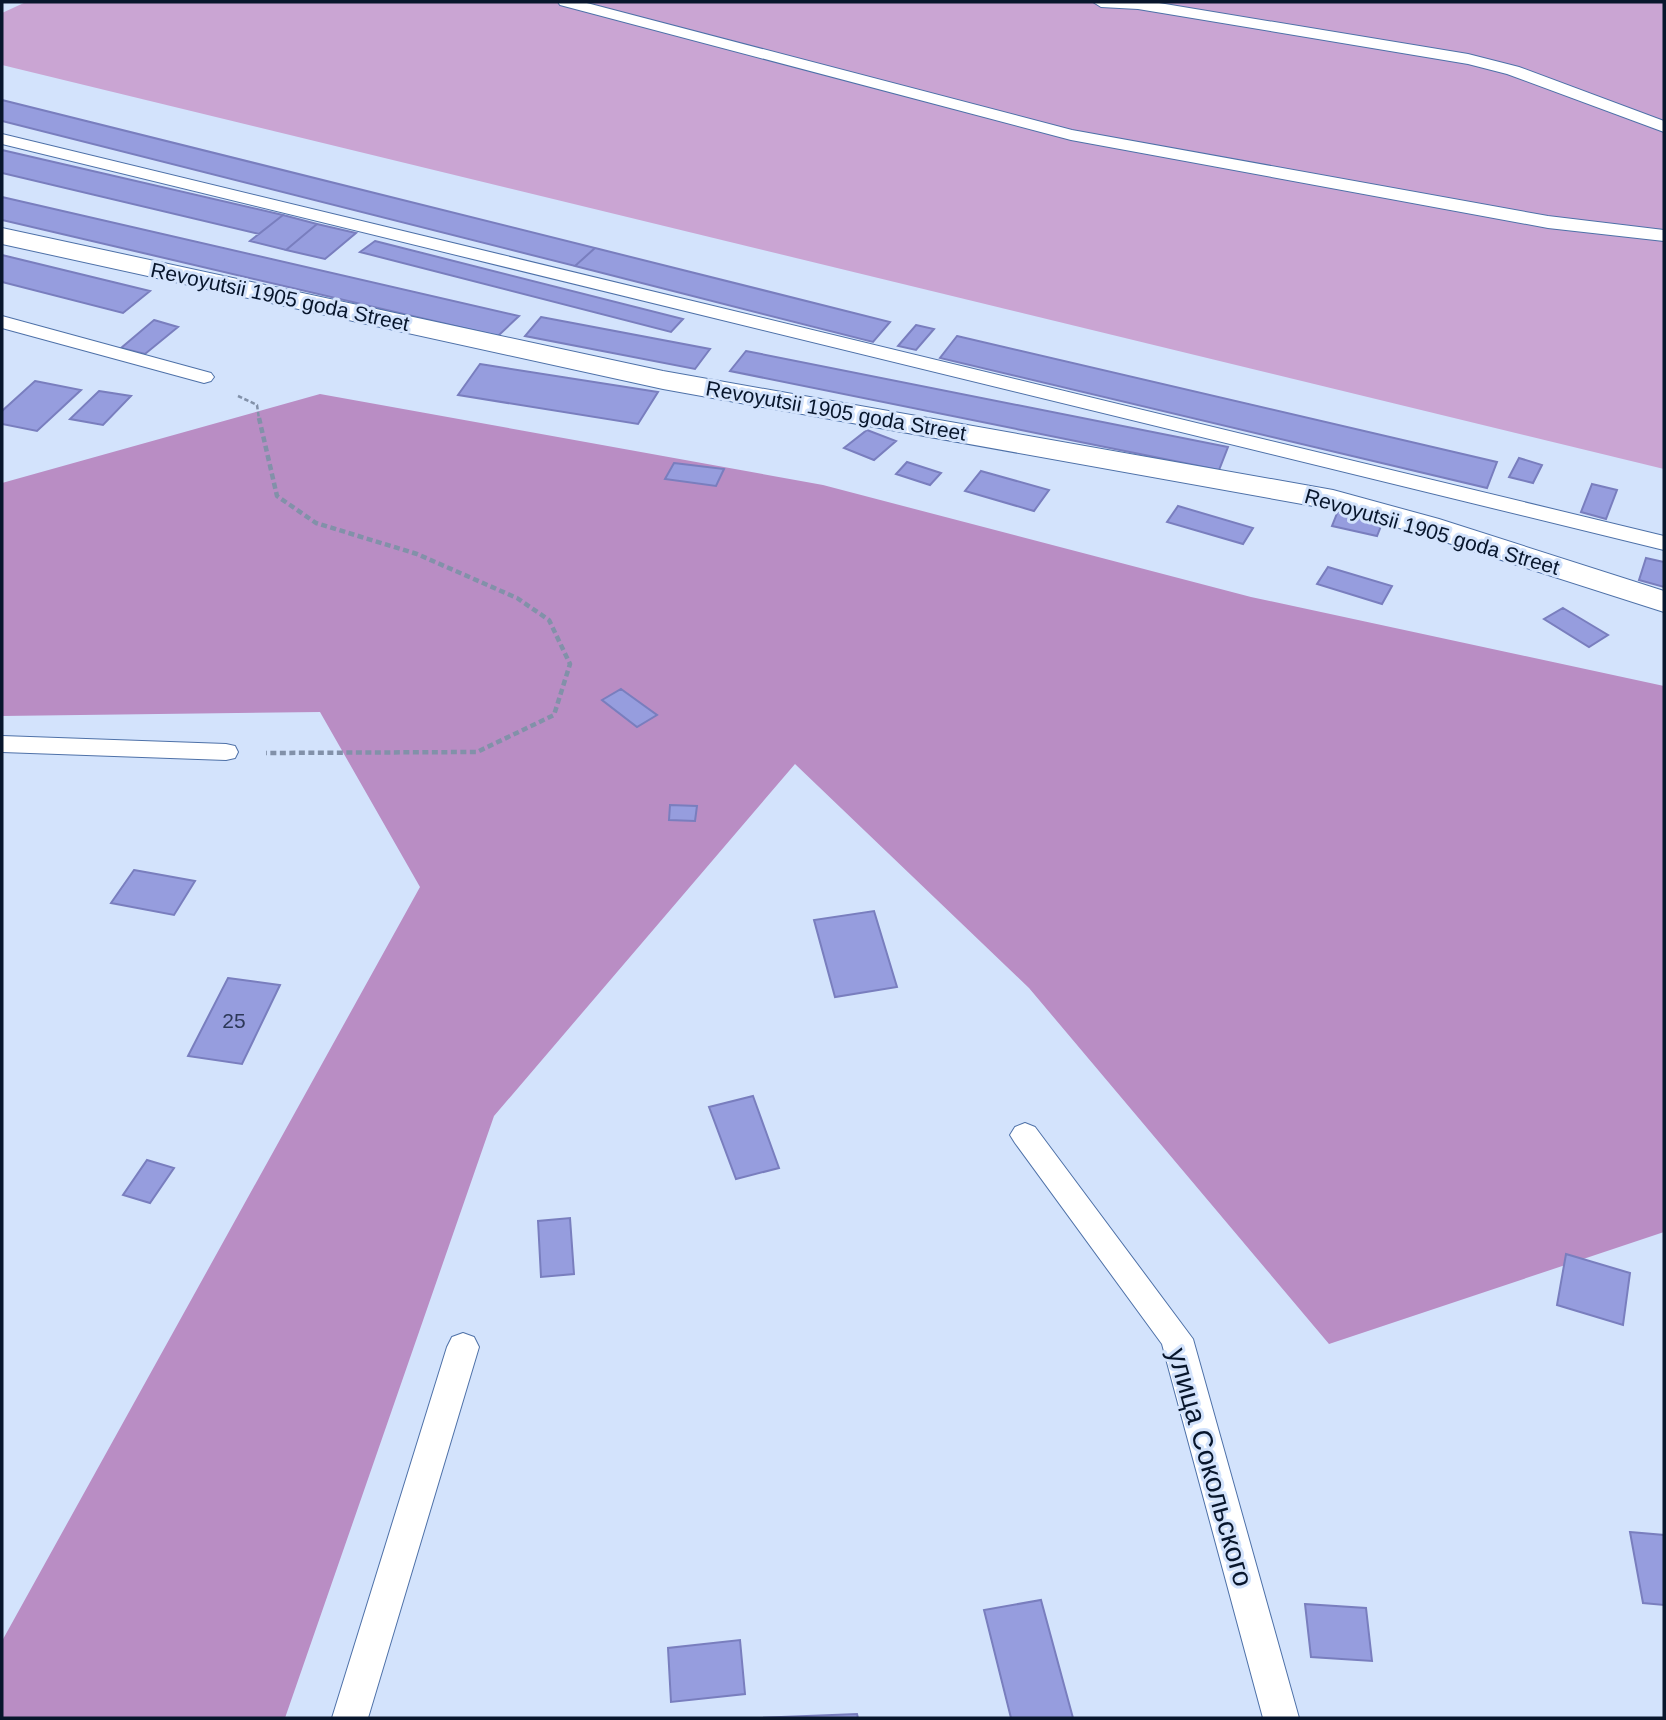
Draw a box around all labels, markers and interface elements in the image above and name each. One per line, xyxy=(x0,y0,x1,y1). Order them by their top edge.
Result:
street label: Revoyutsii 1905 goda Street xyxy=(149,258,412,335)
street label: Revoyutsii 1905 goda Street xyxy=(704,376,968,445)
street label: Revoyutsii 1905 goda Street xyxy=(1302,484,1562,579)
house number: 25 xyxy=(222,1009,246,1032)
street label: улица Сокольского xyxy=(1162,1344,1259,1590)

